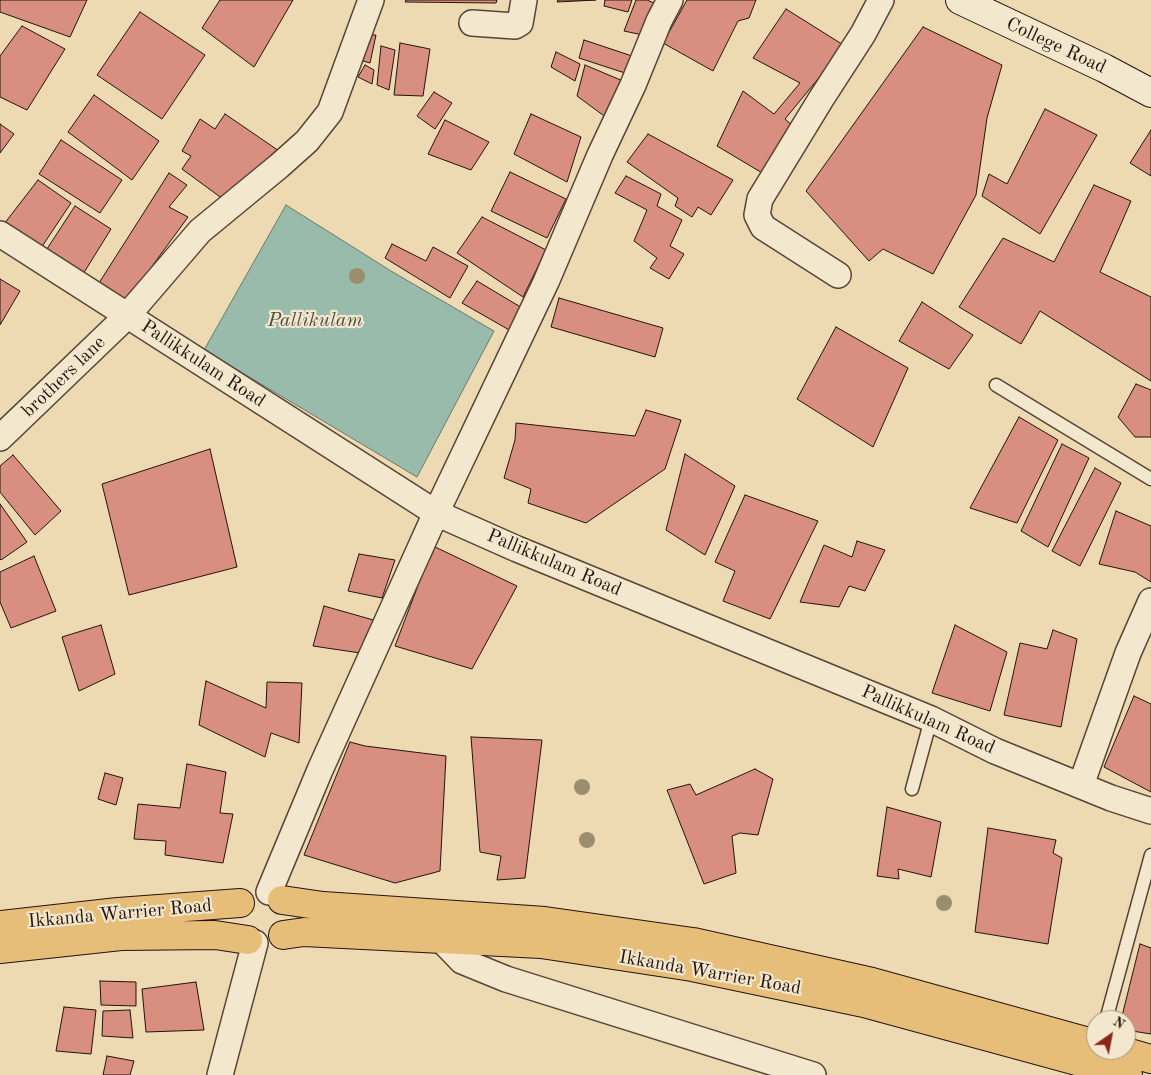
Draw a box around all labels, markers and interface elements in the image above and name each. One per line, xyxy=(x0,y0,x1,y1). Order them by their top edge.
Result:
street label: College Road xyxy=(1002,13,1110,79)
water label: Pallikulam xyxy=(267,309,363,333)
street label: Pallikkulam Road xyxy=(136,315,270,413)
street label: brothers lane xyxy=(17,331,111,423)
street label: Pallikkulam Road xyxy=(483,524,625,602)
street label: Pallikkulam Road xyxy=(858,680,998,760)
street label: Ikkanda Warrier Road xyxy=(27,895,213,933)
street label: Ikkanda Warrier Road xyxy=(617,946,803,1000)
north arrow xyxy=(1086,1010,1136,1060)
text: N xyxy=(1110,1014,1127,1032)

